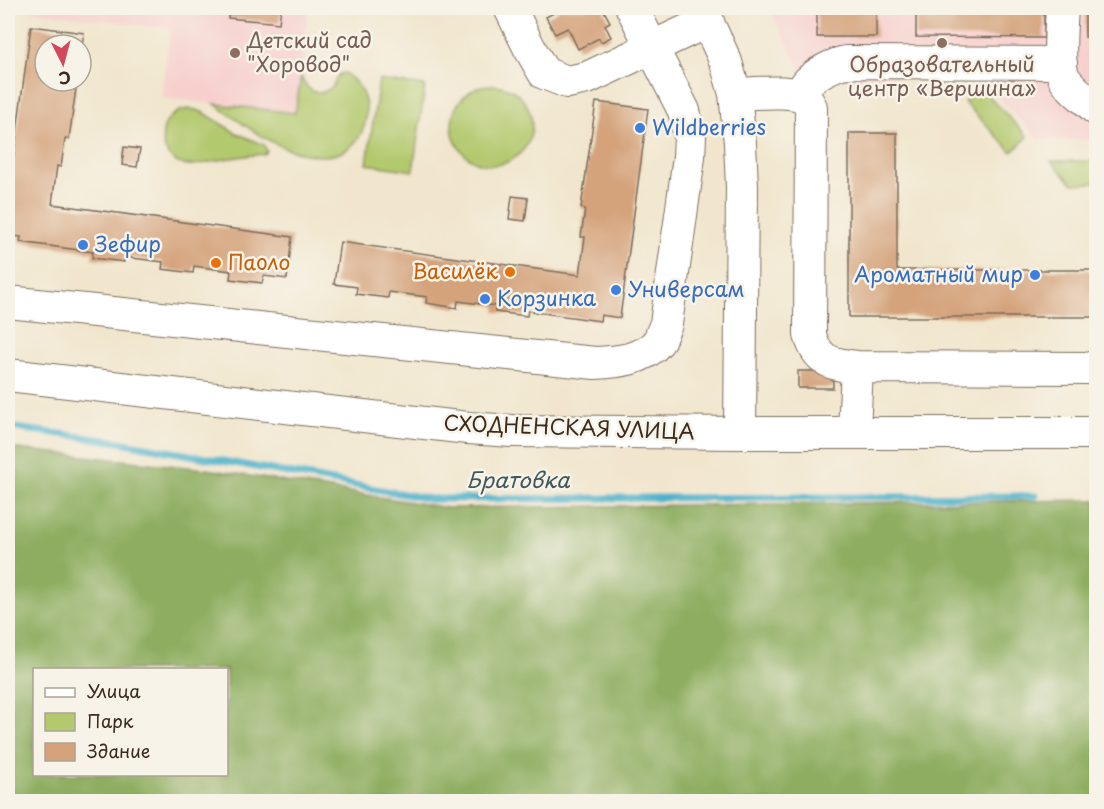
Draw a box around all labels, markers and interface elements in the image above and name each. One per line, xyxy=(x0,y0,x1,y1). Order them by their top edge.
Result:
place label: Детский сад "Хоровод" xyxy=(246,23,372,79)
north arrow xyxy=(33,33,93,93)
marker: Образовательный центр «Вершина» xyxy=(935,36,949,50)
marker: Детский сад "Хоровод" xyxy=(228,46,242,60)
place label: Образовательный центр «Вершина» xyxy=(848,47,1036,103)
text: С xyxy=(57,66,72,91)
place label: Wildberries xyxy=(652,110,766,142)
marker: Wildberries xyxy=(633,121,647,135)
place label: Зефир xyxy=(95,227,161,259)
marker: Зефир xyxy=(76,238,90,252)
place label: Паоло xyxy=(228,245,290,277)
place label: Василёк xyxy=(412,254,499,286)
marker: Паоло xyxy=(209,256,223,270)
place label: Ароматный мир xyxy=(854,257,1023,289)
marker: Василёк xyxy=(503,265,517,279)
marker: Ароматный мир xyxy=(1028,268,1042,282)
place label: Универсам xyxy=(628,272,745,304)
place label: Корзинка xyxy=(497,281,596,313)
marker: Универсам xyxy=(609,283,623,297)
marker: Корзинка xyxy=(478,292,492,306)
street label: СХОДНЕНСКАЯ УЛИЦА xyxy=(443,406,695,446)
water label: Братовка xyxy=(466,462,571,495)
legend xyxy=(33,668,228,776)
text: Улица xyxy=(87,677,141,704)
text: Парк xyxy=(87,707,134,734)
text: Здание xyxy=(87,737,150,764)

